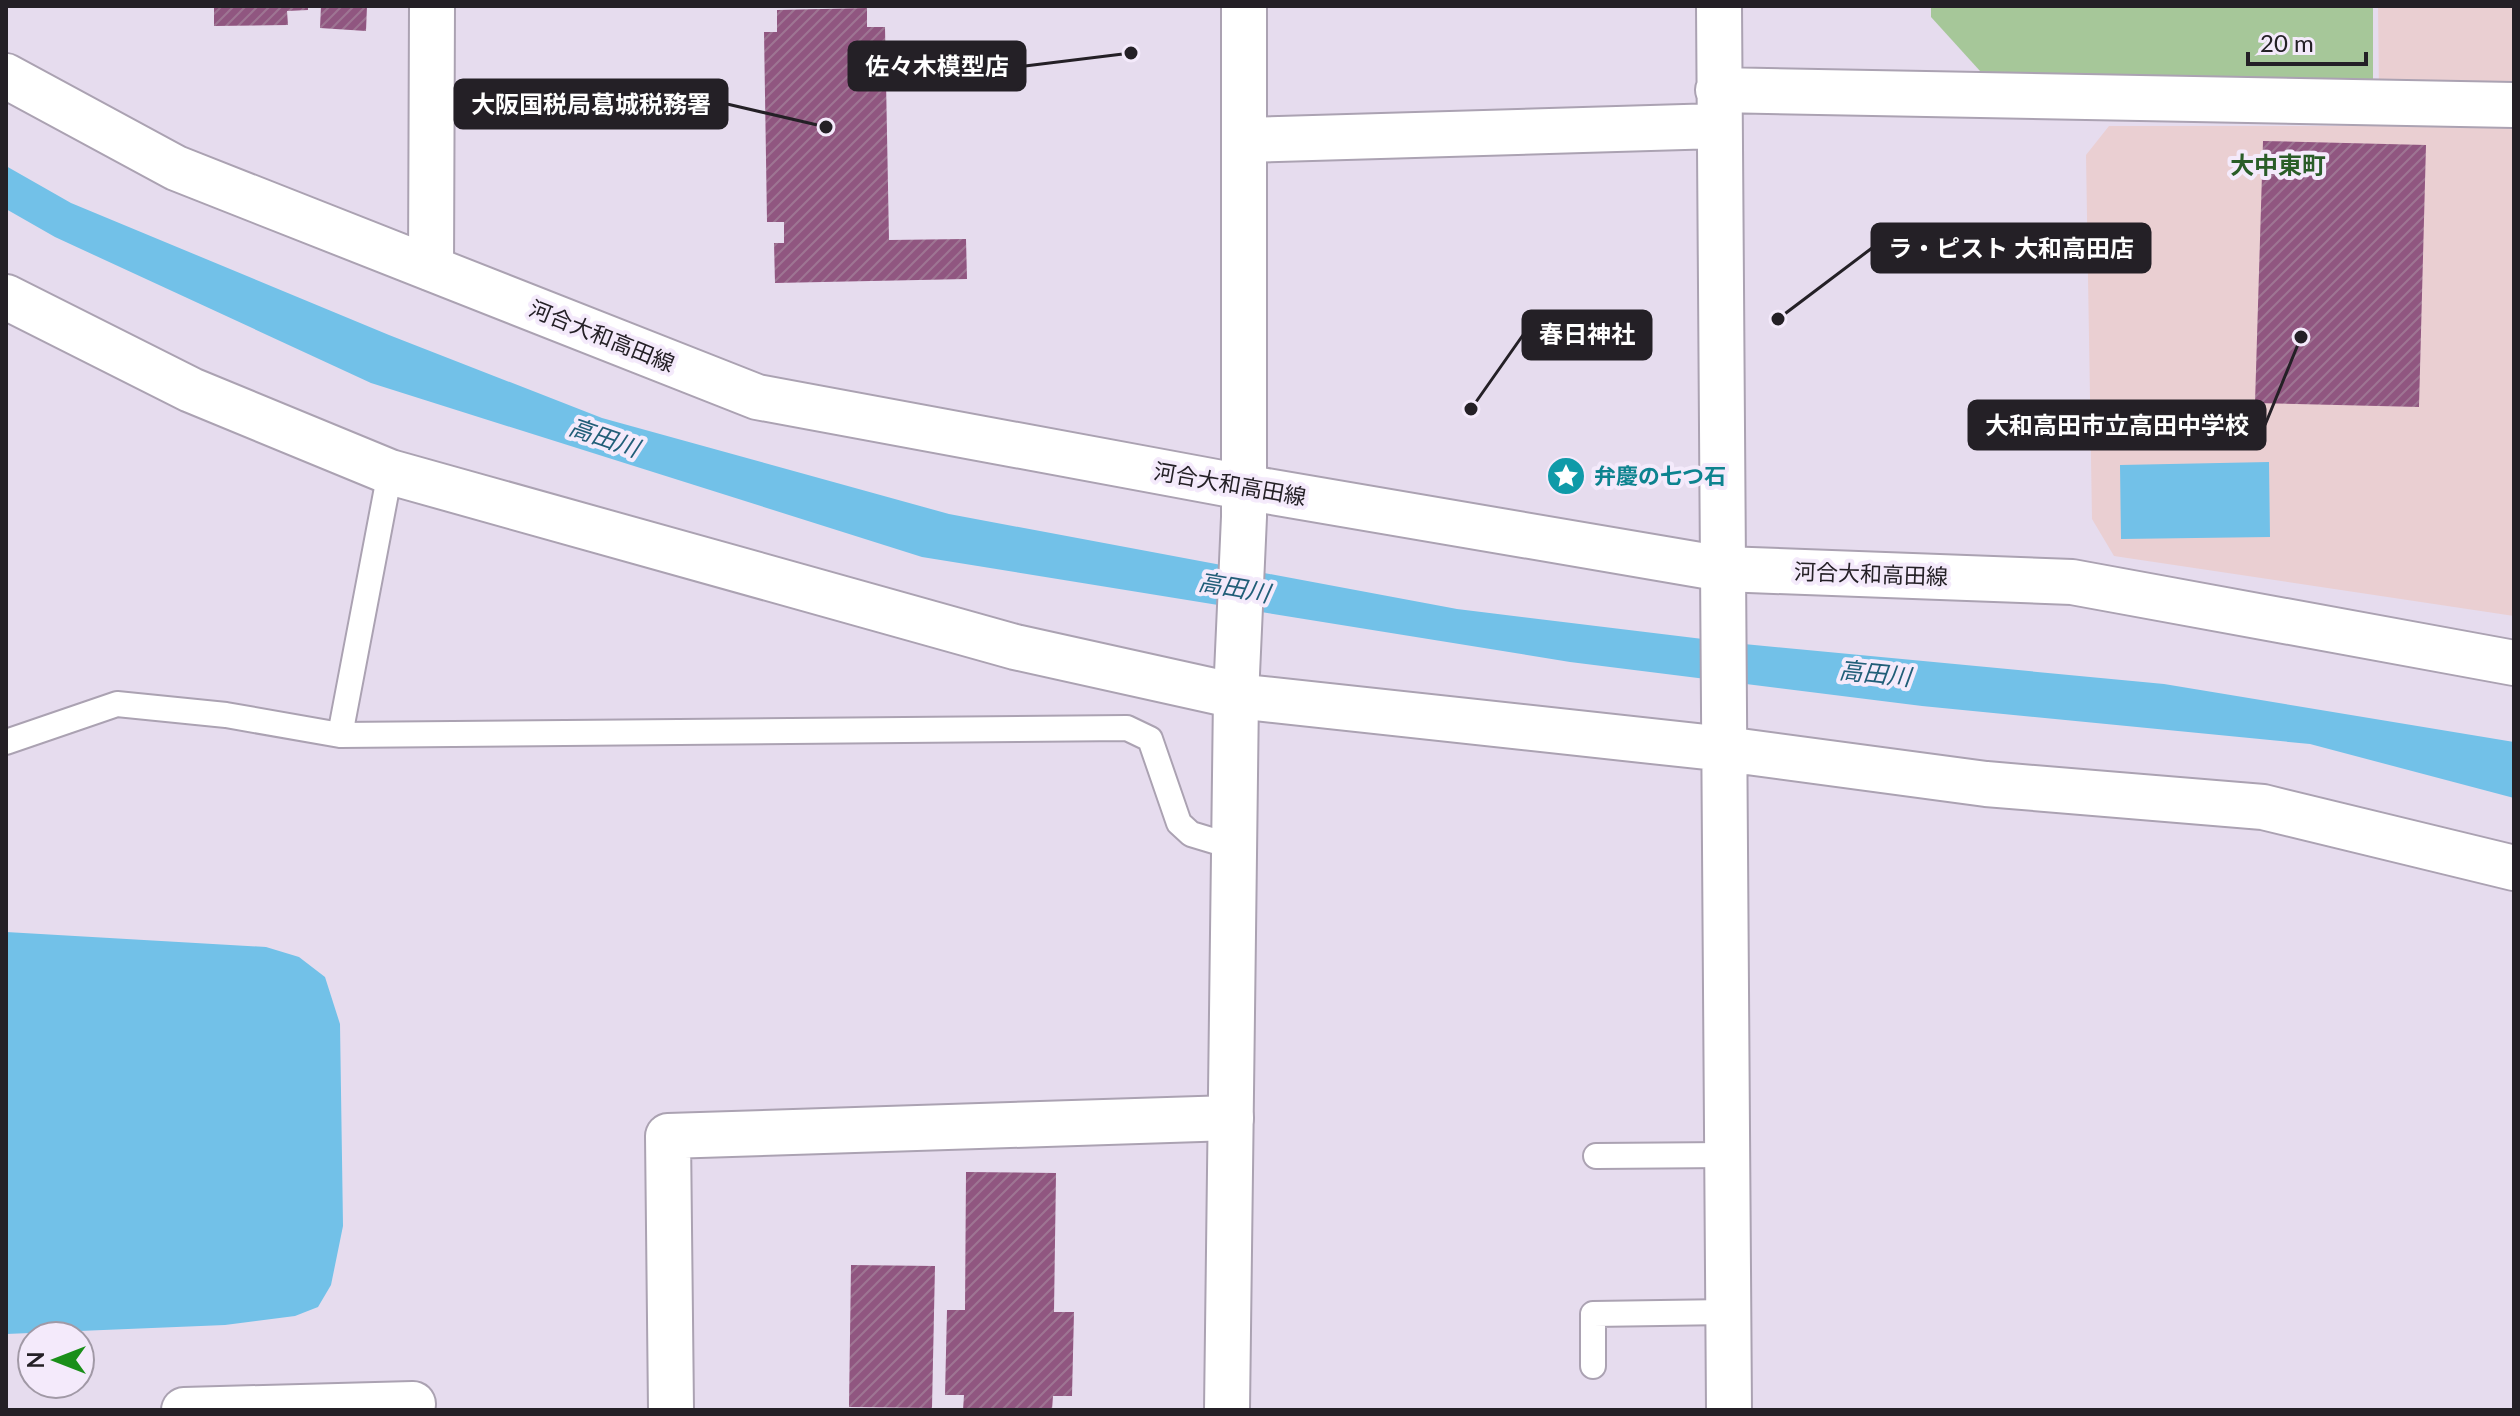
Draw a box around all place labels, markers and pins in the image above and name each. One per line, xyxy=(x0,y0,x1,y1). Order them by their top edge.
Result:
callout: 佐々木模型店 xyxy=(849,42,1025,90)
callout: 大阪国税局葛城税務署 xyxy=(455,80,727,128)
callout: ラ・ピスト 大和高田店 xyxy=(1872,224,2150,272)
callout: 春日神社 xyxy=(1523,311,1651,359)
callout: 大和高田市立高田中学校 xyxy=(1969,401,2265,449)
place icon: 弁慶の七つ石 xyxy=(1545,455,1587,497)
place label: 弁慶の七つ石 xyxy=(1594,462,1726,489)

